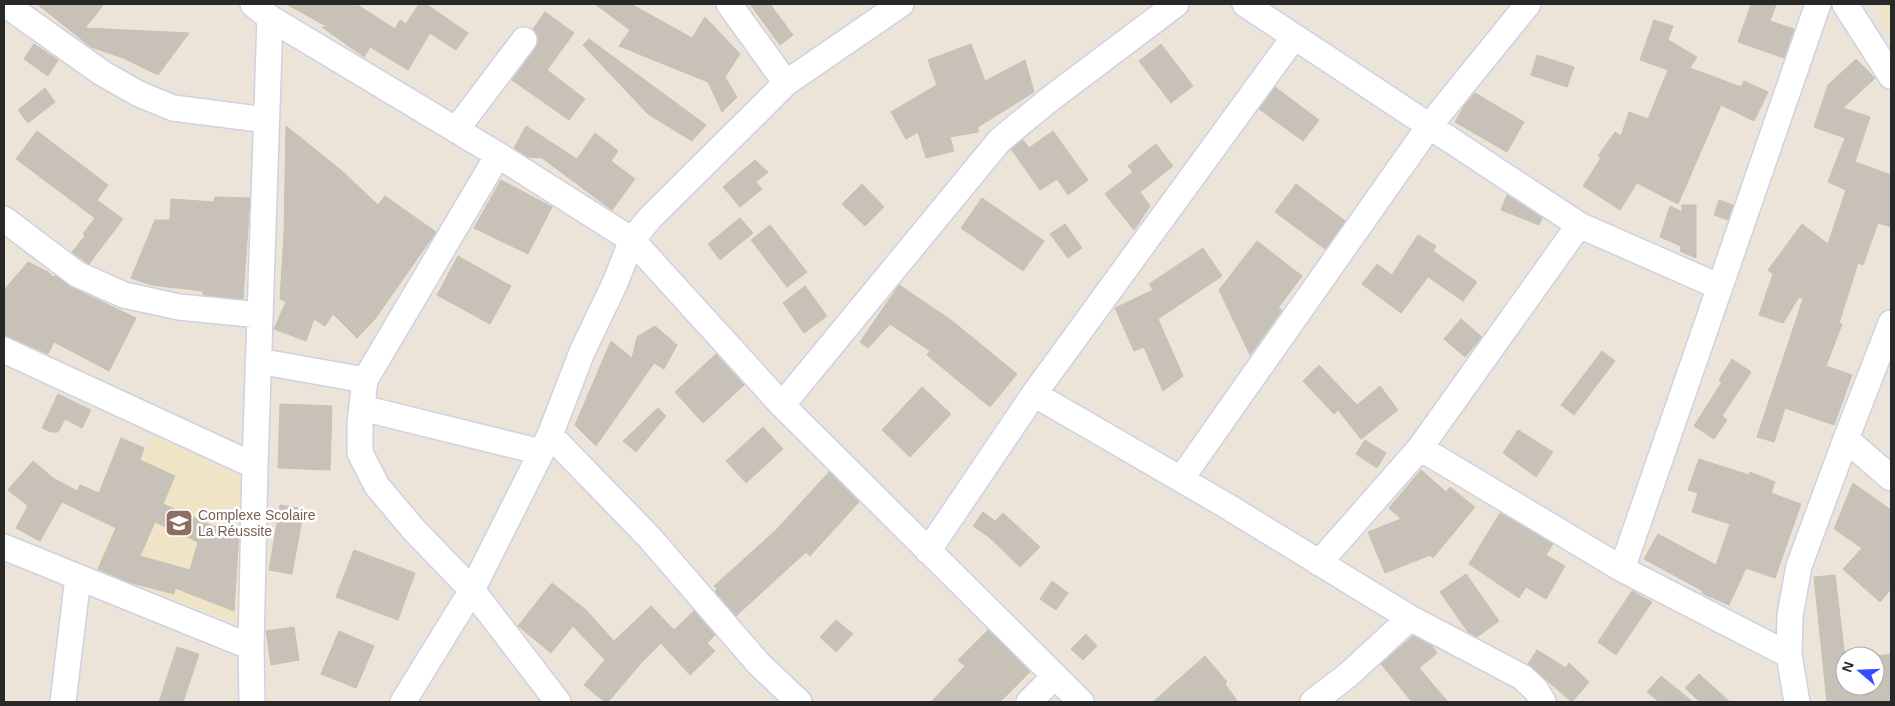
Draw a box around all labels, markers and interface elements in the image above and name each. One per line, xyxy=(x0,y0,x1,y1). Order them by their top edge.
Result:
place label: Complexe Scolaire La Réussite xyxy=(198,507,316,539)
school or university icon: Complexe Scolaire La Réussite xyxy=(164,508,194,538)
north arrow xyxy=(1835,646,1885,696)
text: N xyxy=(1838,659,1857,674)

